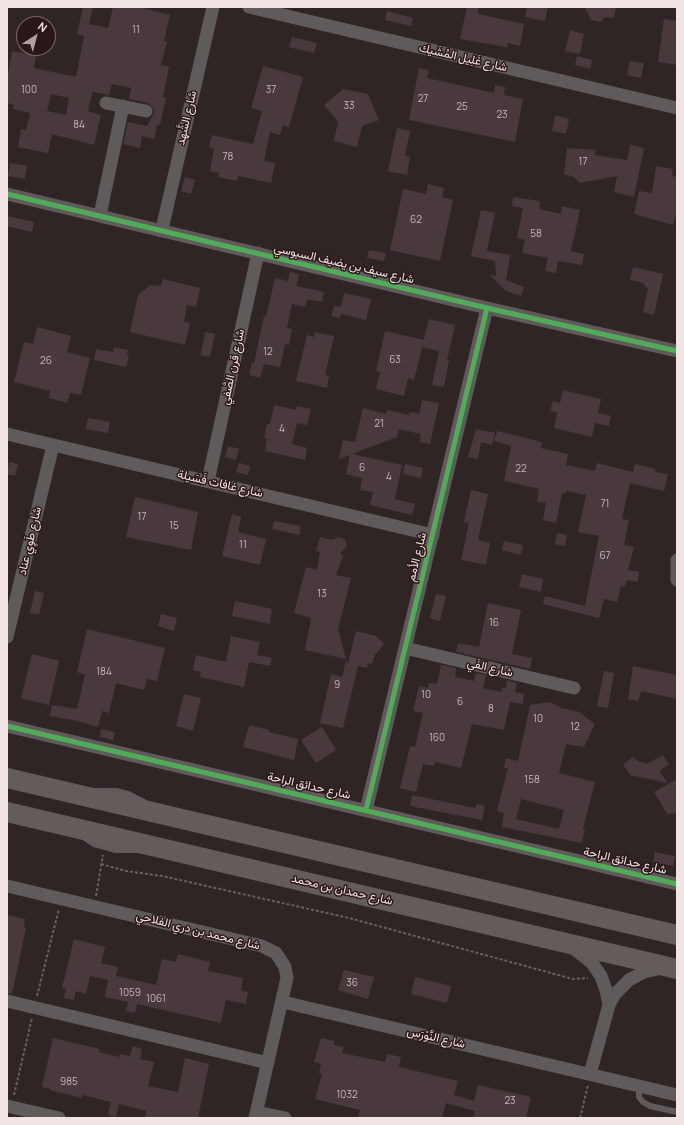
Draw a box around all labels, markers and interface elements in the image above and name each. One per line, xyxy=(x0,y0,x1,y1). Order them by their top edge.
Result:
north arrow xyxy=(16,16,56,56)
text: N xyxy=(35,18,50,35)
house number: 11 xyxy=(132,24,140,36)
street label: شارع غَلِيل المُشَيك xyxy=(417,41,509,75)
house number: 100 xyxy=(21,84,37,96)
house number: 37 xyxy=(266,84,276,96)
street label: شارع الشَّهد xyxy=(174,89,200,147)
house number: 27 xyxy=(418,93,428,105)
house number: 33 xyxy=(343,100,355,112)
house number: 25 xyxy=(456,101,468,113)
house number: 23 xyxy=(496,109,508,121)
house number: 84 xyxy=(73,119,85,131)
house number: 78 xyxy=(223,151,233,163)
house number: 17 xyxy=(579,156,587,168)
house number: 62 xyxy=(410,214,422,226)
house number: 58 xyxy=(530,228,542,240)
street label: شارع سيف بن يضيف السبوسي xyxy=(272,241,416,287)
street label: شارع قرن الصَّفي xyxy=(218,328,248,406)
house number: 12 xyxy=(263,346,273,358)
house number: 63 xyxy=(389,354,401,366)
house number: 26 xyxy=(40,355,52,367)
house number: 21 xyxy=(374,418,384,430)
house number: 4 xyxy=(279,423,285,435)
house number: 6 xyxy=(359,462,365,474)
house number: 22 xyxy=(515,463,527,475)
street label: شارع غافات فَسَيلة xyxy=(176,467,264,501)
house number: 4 xyxy=(386,471,392,483)
house number: 71 xyxy=(601,498,609,510)
street label: شارع طَوِي عناد xyxy=(15,505,45,577)
house number: 17 xyxy=(138,511,146,523)
house number: 15 xyxy=(169,520,179,532)
street label: شارع الأمم xyxy=(404,531,430,583)
house number: 11 xyxy=(239,539,247,551)
house number: 67 xyxy=(599,550,611,562)
house number: 13 xyxy=(317,588,327,600)
house number: 16 xyxy=(489,617,499,629)
street label: شارع الفَي xyxy=(466,656,514,680)
house number: 184 xyxy=(96,666,112,678)
house number: 9 xyxy=(334,679,340,691)
house number: 10 xyxy=(421,689,431,701)
house number: 6 xyxy=(457,696,463,708)
house number: 8 xyxy=(488,703,494,715)
house number: 10 xyxy=(533,713,543,725)
house number: 12 xyxy=(570,721,580,733)
house number: 160 xyxy=(429,732,445,744)
street label: شارع حدائق الراحة xyxy=(266,769,352,803)
house number: 158 xyxy=(524,774,540,786)
street label: شارع حدائق الراحة xyxy=(582,844,668,878)
street label: شارع حمدان بن محمد xyxy=(290,871,394,909)
street label: شارع محمد بن دري الفلاحي xyxy=(134,909,262,953)
house number: 36 xyxy=(346,977,358,989)
house number: 1059 xyxy=(119,987,141,999)
house number: 1061 xyxy=(146,993,166,1005)
street label: شارع النَّوْرَس xyxy=(405,1024,467,1052)
house number: 985 xyxy=(60,1076,78,1088)
house number: 1032 xyxy=(336,1089,358,1101)
house number: 23 xyxy=(504,1095,516,1107)

